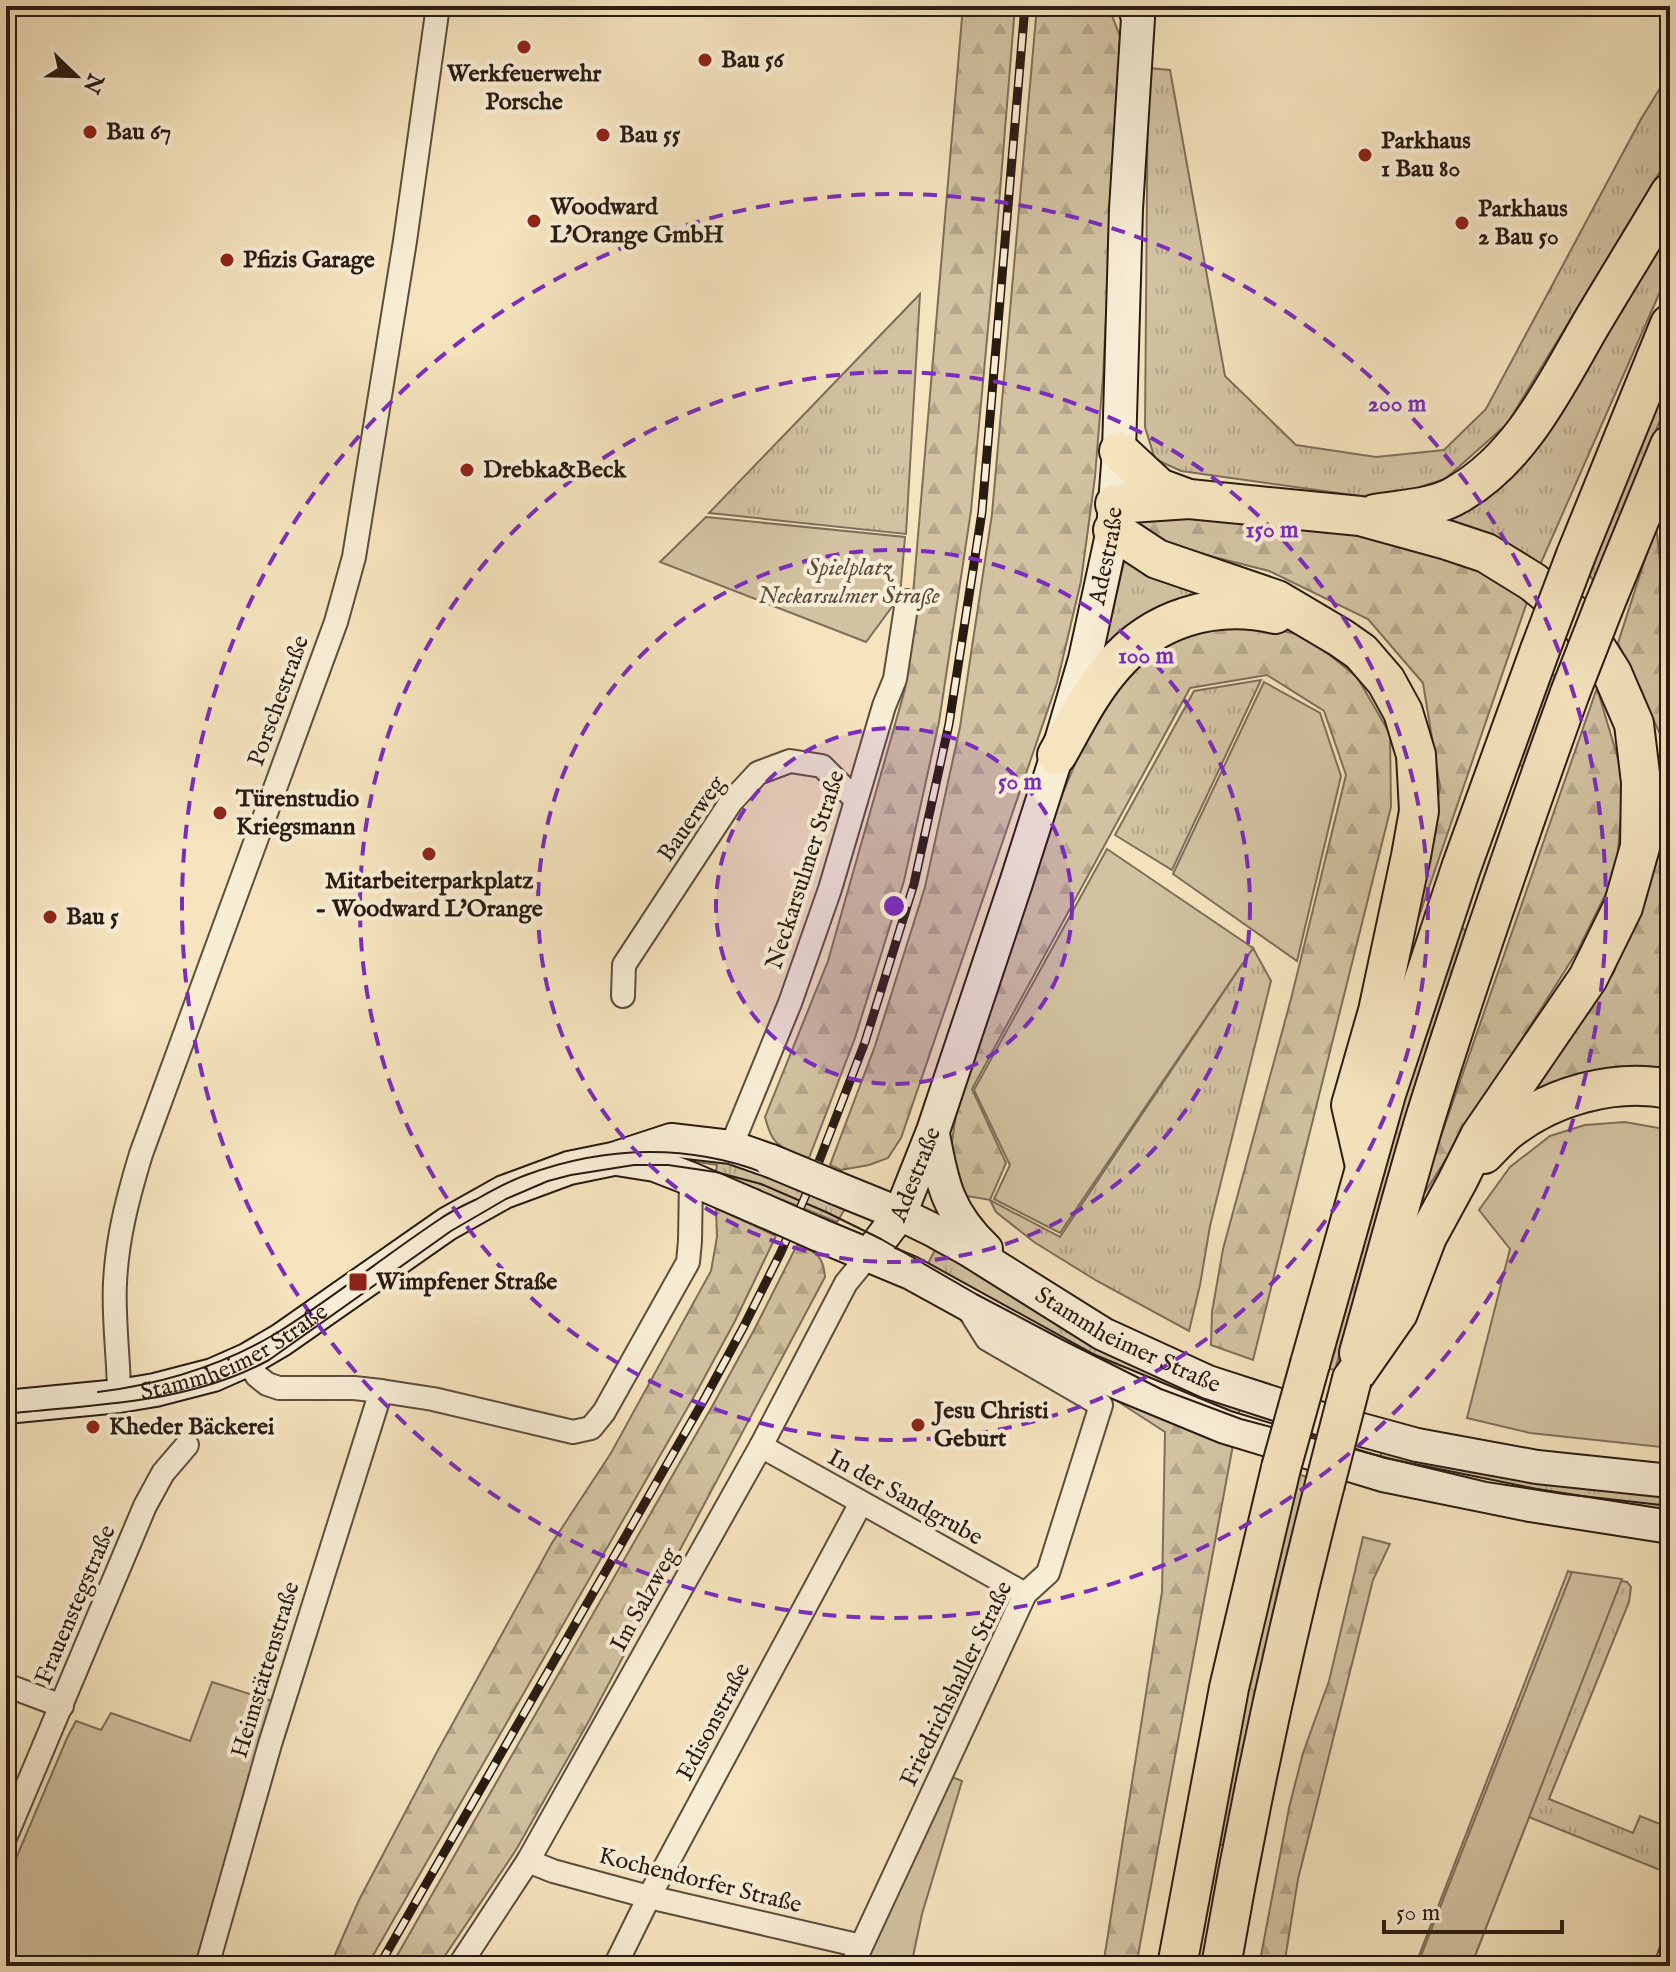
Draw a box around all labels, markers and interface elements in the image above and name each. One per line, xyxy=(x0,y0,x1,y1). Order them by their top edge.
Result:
north arrow xyxy=(36,36,116,116)
marker: Werkfeuerwehr Porsche xyxy=(515,38,533,56)
place label: Bau 56 xyxy=(721,45,785,76)
marker: Bau 56 xyxy=(696,51,714,69)
place label: Werkfeuerwehr Porsche xyxy=(446,59,601,118)
text: N xyxy=(76,68,110,97)
place label: Bau 67 xyxy=(106,117,171,148)
place label: Bau 55 xyxy=(619,120,681,151)
marker: Bau 67 xyxy=(81,123,99,141)
marker: Bau 55 xyxy=(594,126,612,144)
place label: Parkhaus 1 Bau 80 xyxy=(1381,126,1471,185)
marker: Parkhaus 1 Bau 80 xyxy=(1356,146,1374,164)
place label: Woodward L'Orange GmbH xyxy=(549,192,724,251)
place label: Parkhaus 2 Bau 50 xyxy=(1478,194,1568,253)
marker: Woodward L'Orange GmbH xyxy=(525,212,543,230)
marker: Parkhaus 2 Bau 50 xyxy=(1453,214,1471,232)
place label: Pfizis Garage xyxy=(243,245,375,276)
marker: Pfizis Garage xyxy=(218,251,236,269)
text: 200 m xyxy=(1368,389,1427,420)
place label: Drebka&Beck xyxy=(483,455,627,486)
marker: Drebka&Beck xyxy=(458,461,476,479)
street label: Adestraße xyxy=(1081,506,1130,609)
text: 150 m xyxy=(1245,515,1299,546)
park label: Spielplatz Neckarsulmer Straße xyxy=(758,553,940,612)
street label: Porschestraße xyxy=(241,631,317,771)
text: 100 m xyxy=(1118,641,1175,672)
street label: Neckarsulmer Straße xyxy=(759,767,853,973)
text: 50 m xyxy=(998,767,1043,798)
street label: Bauerweg xyxy=(651,769,733,868)
place label: Türenstudio Kriegsmann xyxy=(235,784,359,843)
marker: Türenstudio Kriegsmann xyxy=(211,804,229,822)
marker: Mitarbeiterparkplatz - Woodward L'Orange xyxy=(420,845,438,863)
place label: Mitarbeiterparkplatz - Woodward L'Orange xyxy=(315,866,543,925)
centre of rings xyxy=(880,892,908,920)
place label: Bau 5 xyxy=(66,902,119,933)
marker: Bau 5 xyxy=(41,908,59,926)
street label: Adestraße xyxy=(883,1123,948,1227)
place label: Wimpfener Straße xyxy=(375,1267,557,1298)
marker: Wimpfener Straße xyxy=(347,1271,369,1293)
street label: Stammheimer Straße xyxy=(1029,1280,1224,1400)
street label: Stammheimer Straße xyxy=(138,1296,334,1408)
place label: Jesu Christi Geburt xyxy=(931,1396,1049,1455)
place label: Kheder Bäckerei xyxy=(109,1412,275,1443)
marker: Jesu Christi Geburt xyxy=(909,1416,927,1434)
marker: Kheder Bäckerei xyxy=(84,1418,102,1436)
street label: In der Sandgrube xyxy=(822,1443,988,1553)
street label: Frauenstegstraße xyxy=(28,1521,124,1689)
street label: Im Salzweg xyxy=(604,1542,687,1657)
street label: Friedrichshaller Straße xyxy=(894,1576,1020,1792)
street label: Heimstättenstraße xyxy=(224,1578,308,1762)
street label: Edisonstraße xyxy=(670,1658,758,1786)
street label: Kochendorfer Straße xyxy=(595,1841,805,1921)
scale bar xyxy=(1384,1884,1562,1934)
text: 50 m xyxy=(1396,1898,1440,1929)

